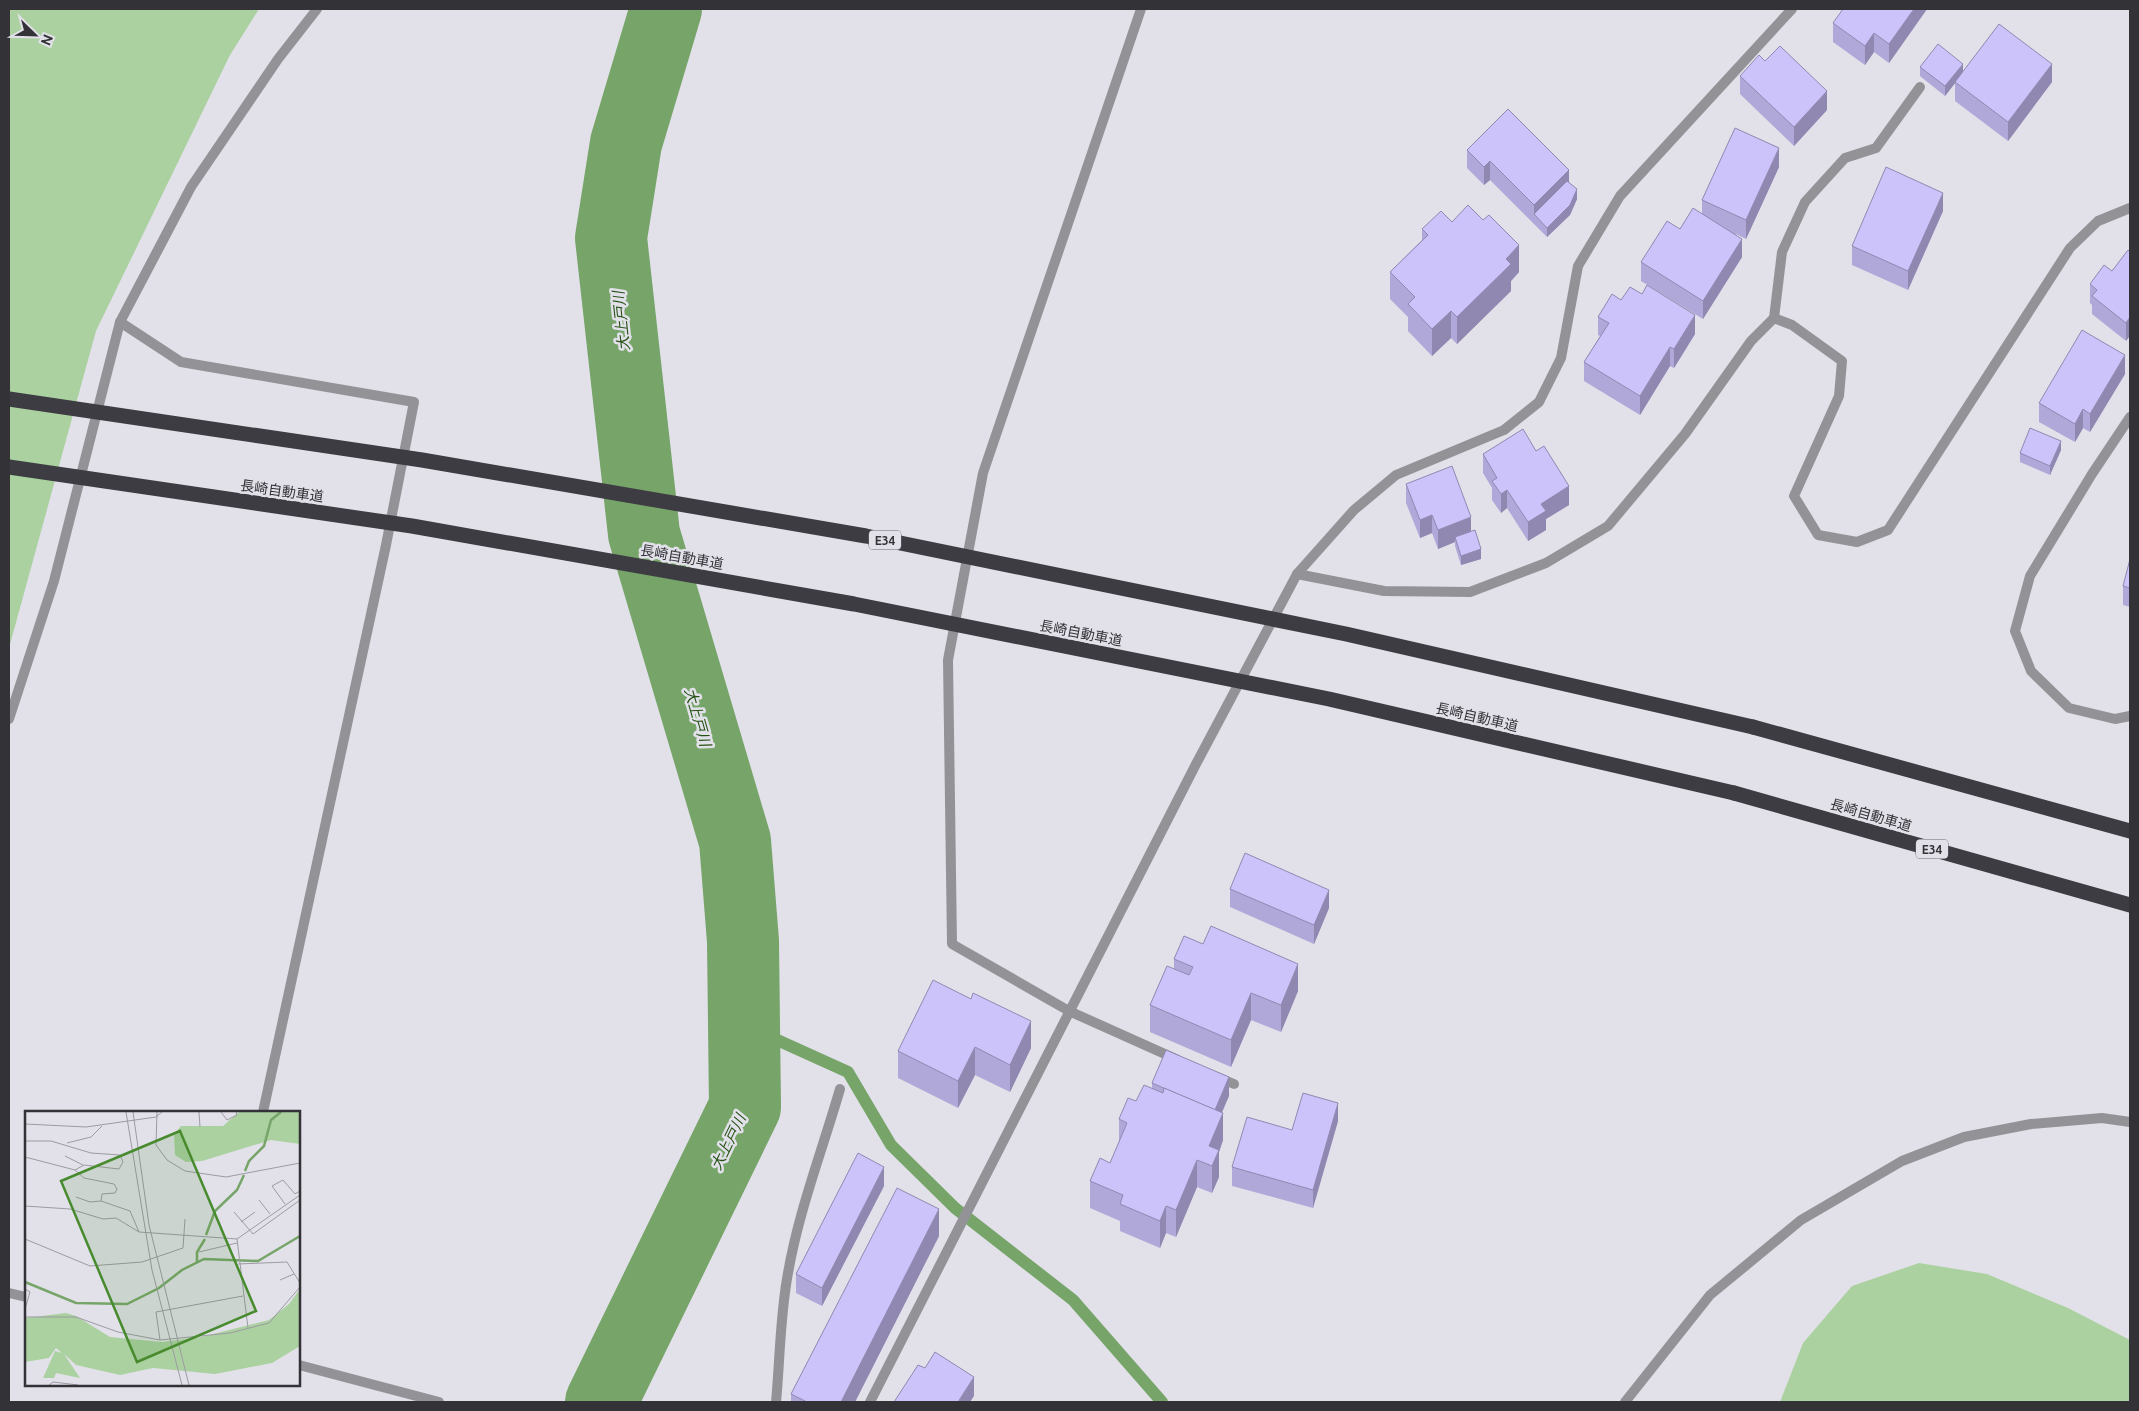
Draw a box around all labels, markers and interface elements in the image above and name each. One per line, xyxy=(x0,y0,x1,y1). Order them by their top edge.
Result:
north arrow xyxy=(10,10,60,60)
text: N xyxy=(38,32,56,48)
water label: 大上戸川 xyxy=(609,288,633,352)
street label: 長崎自動車道 xyxy=(239,477,325,505)
road number: E34 xyxy=(869,530,901,550)
street label: 長崎自動車道 xyxy=(639,542,725,572)
street label: 長崎自動車道 xyxy=(1038,617,1124,649)
water label: 大上戸川 xyxy=(682,686,715,750)
street label: 長崎自動車道 xyxy=(1434,700,1520,734)
street label: 長崎自動車道 xyxy=(1828,796,1914,834)
road number: E34 xyxy=(1916,840,1948,859)
water label: 大上戸川 xyxy=(707,1110,750,1173)
inset map xyxy=(25,1111,300,1386)

